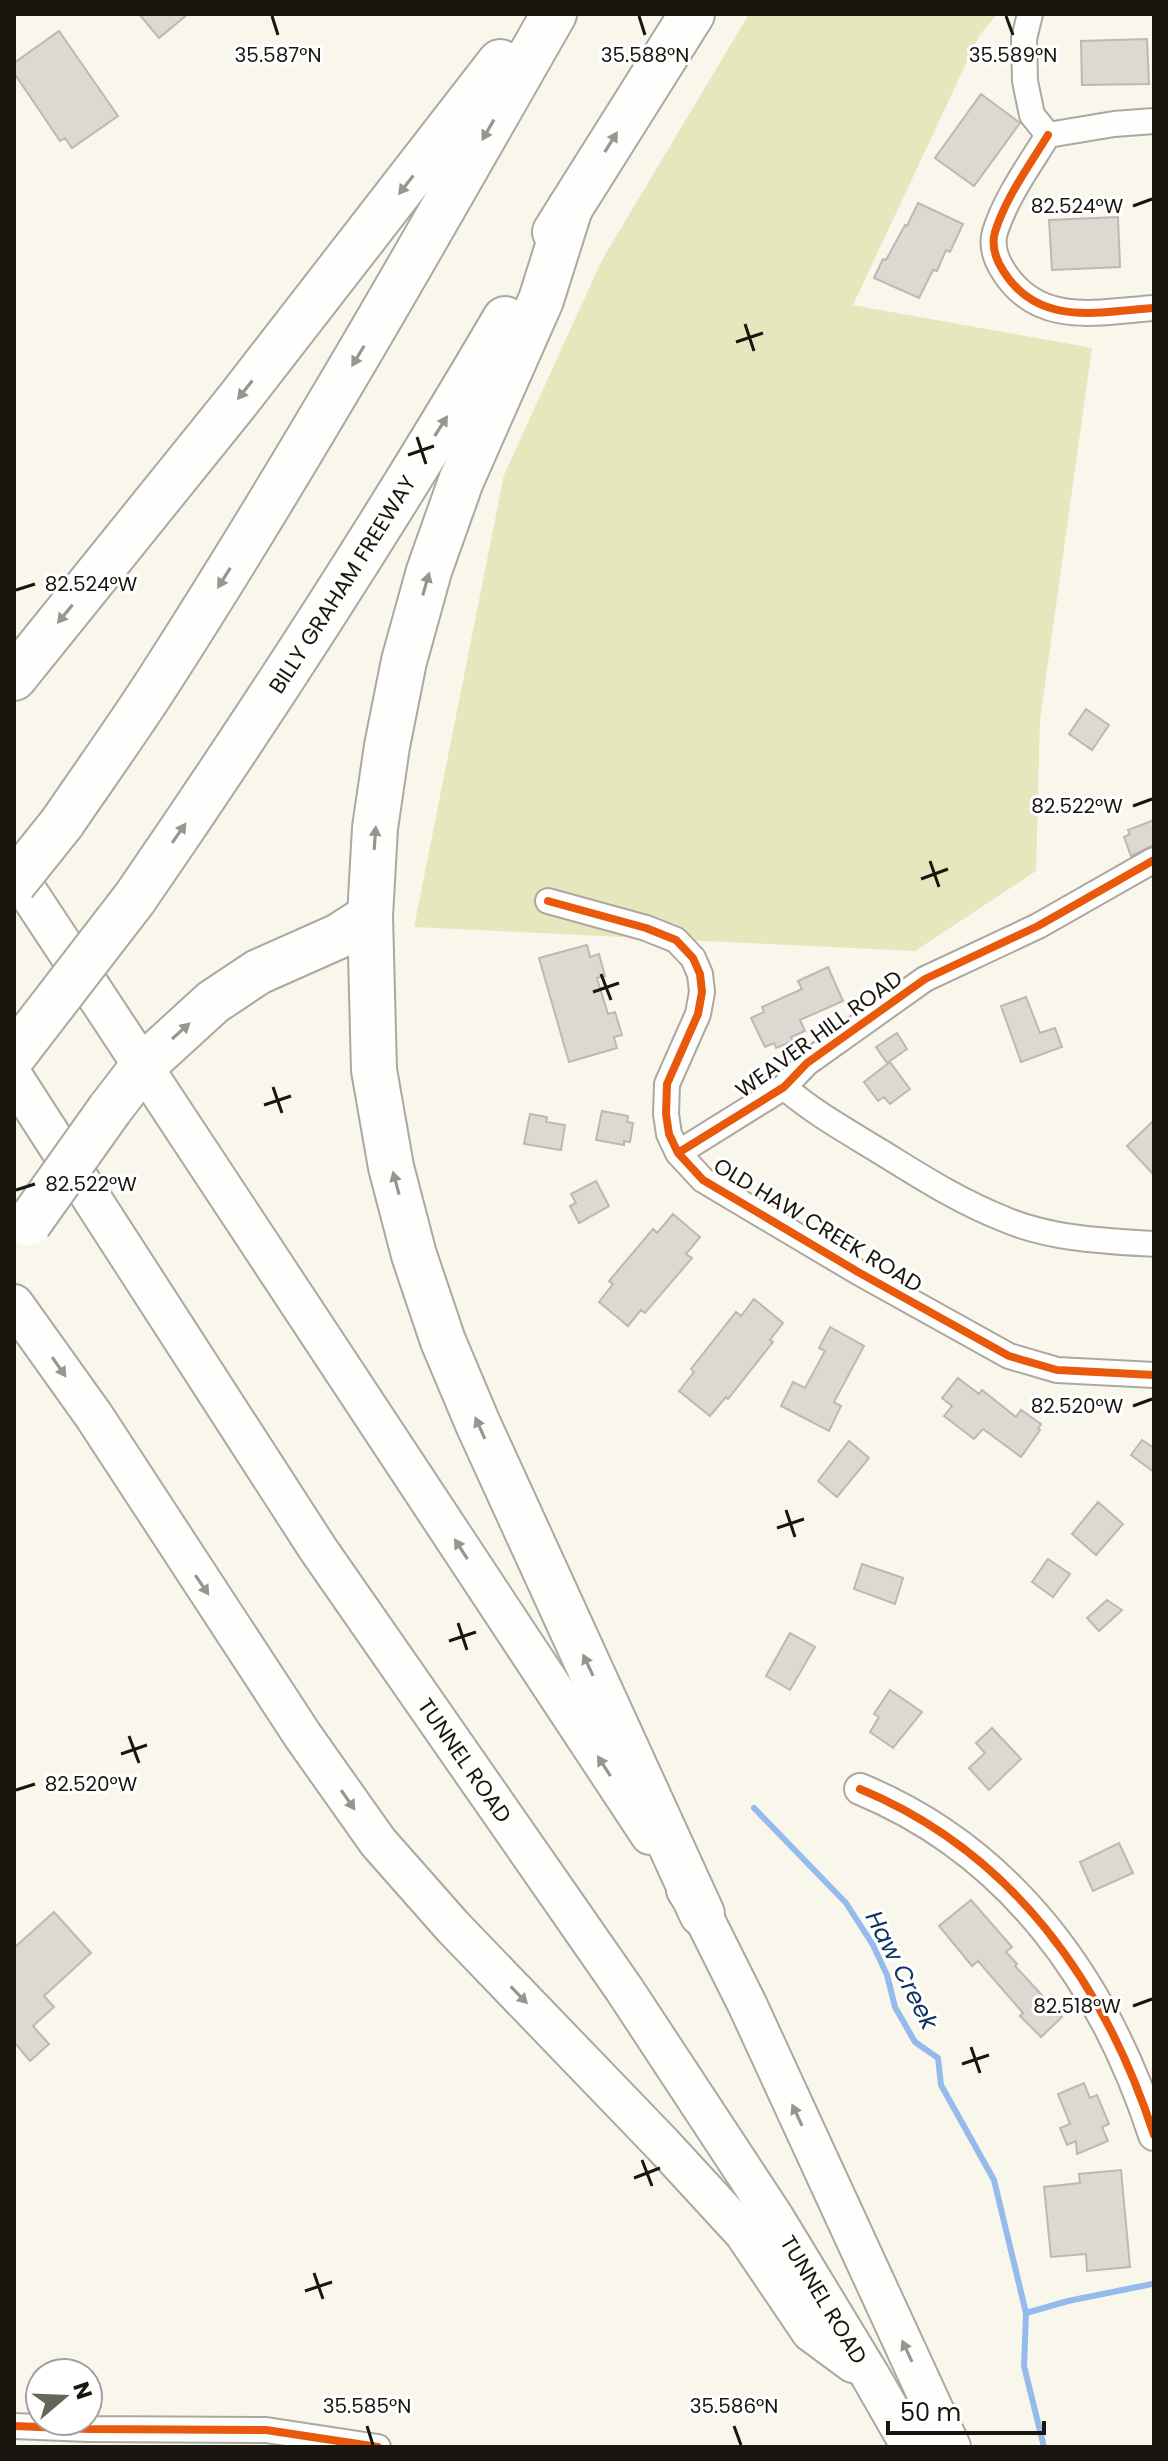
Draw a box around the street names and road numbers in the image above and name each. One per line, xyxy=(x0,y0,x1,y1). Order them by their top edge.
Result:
street label: BILLY GRAHAM FREEWAY xyxy=(261,469,423,699)
street label: WEAVER HILL ROAD xyxy=(729,963,909,1105)
street label: OLD HAW CREEK ROAD xyxy=(708,1150,928,1300)
street label: TUNNEL ROAD xyxy=(411,1692,519,1829)
street label: TUNNEL ROAD xyxy=(773,2229,875,2370)

